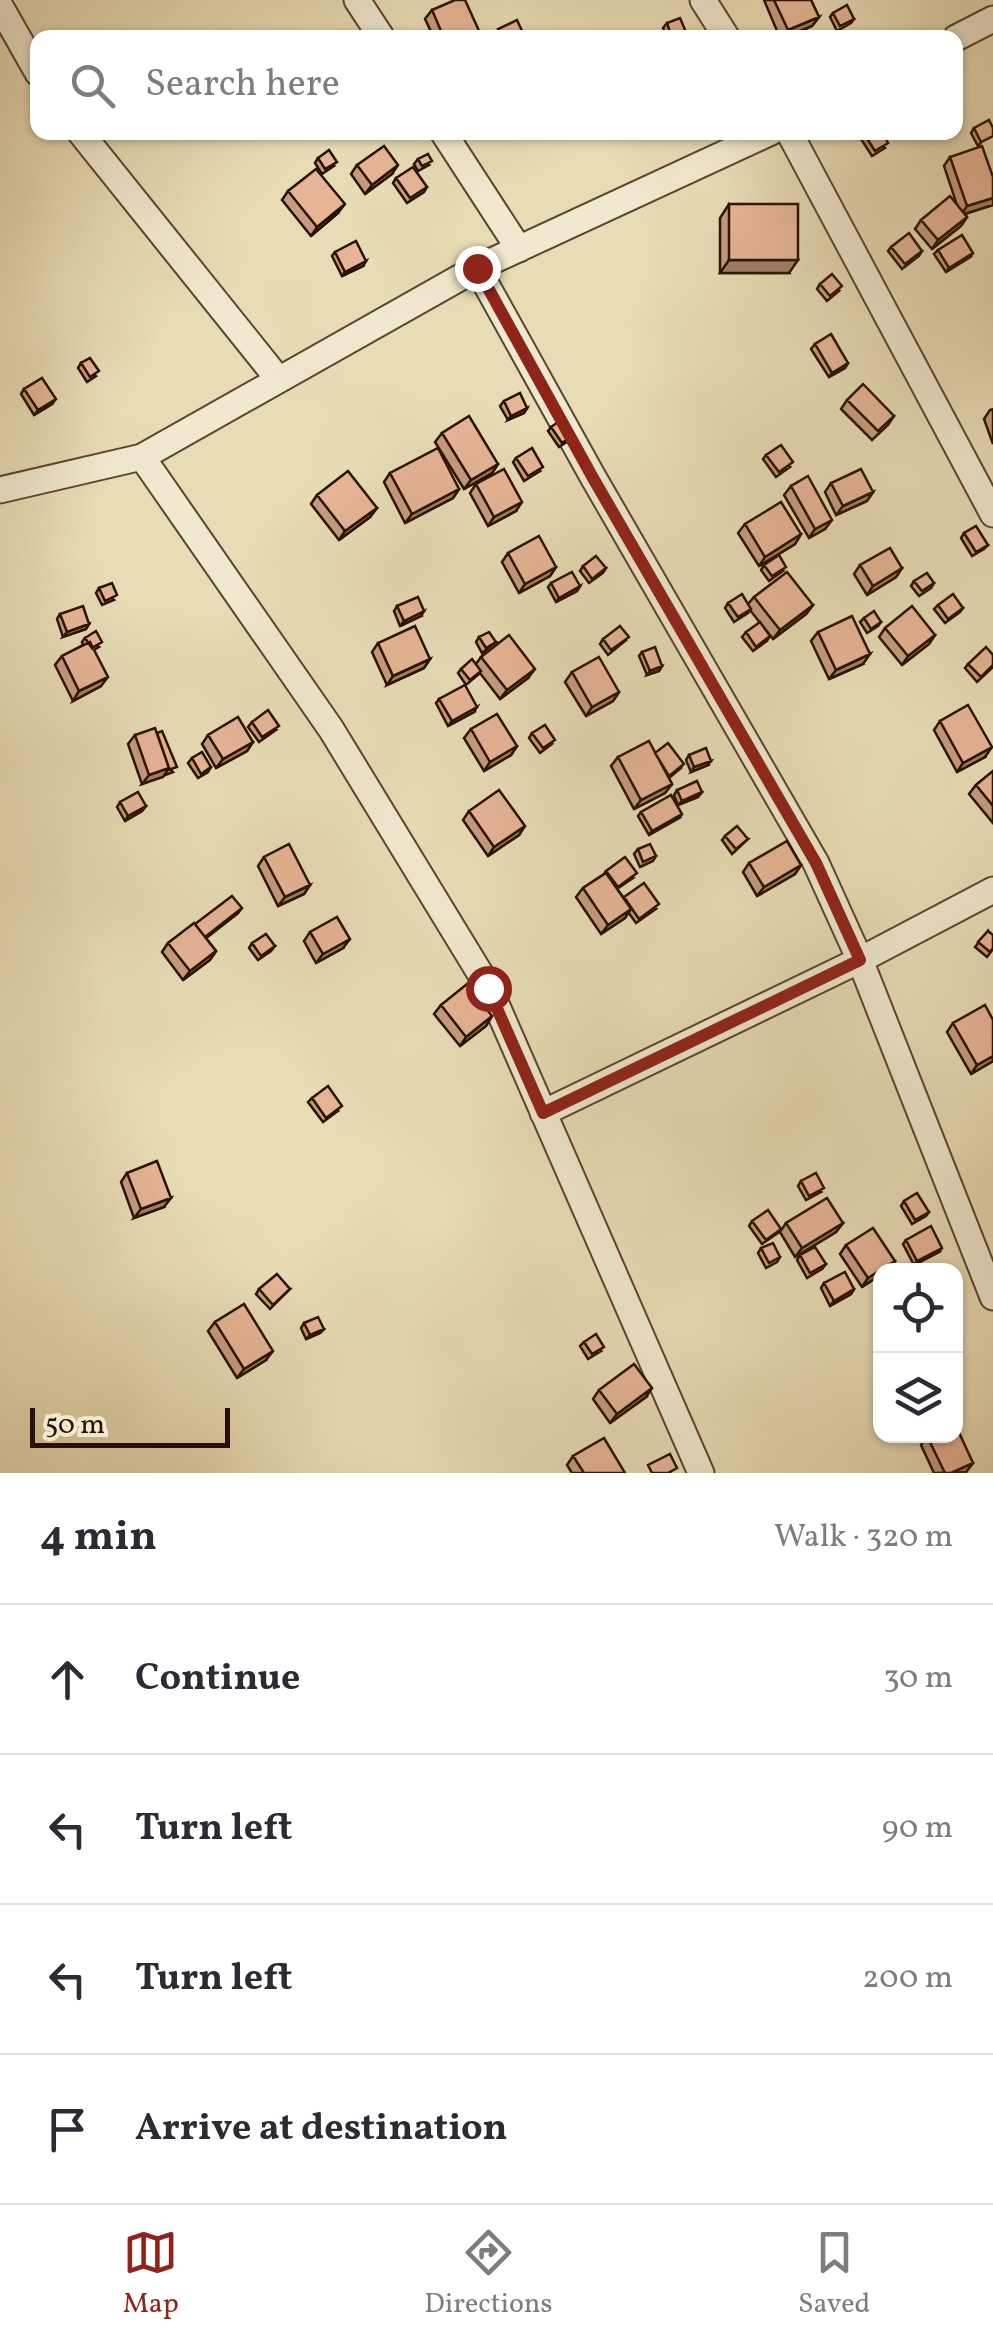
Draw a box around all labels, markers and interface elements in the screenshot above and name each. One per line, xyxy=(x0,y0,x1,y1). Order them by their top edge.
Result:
search box xyxy=(30,30,963,140)
icon: search xyxy=(65,58,120,113)
text: Search here xyxy=(145,59,340,112)
route end xyxy=(455,246,501,292)
route start xyxy=(466,966,512,1012)
map controls xyxy=(873,1263,963,1443)
button: locate xyxy=(873,1263,963,1353)
button: layers xyxy=(873,1353,963,1443)
scale bar xyxy=(30,1403,230,1448)
text: 50 m xyxy=(45,1406,105,1445)
text: 4 min xyxy=(40,1509,157,1568)
text: Walk · 320 m xyxy=(774,1516,953,1560)
icon: ahead xyxy=(40,1652,95,1707)
text: Continue xyxy=(135,1653,300,1706)
text: 30 m xyxy=(883,1657,953,1701)
icon: left xyxy=(40,1802,95,1857)
text: Turn left xyxy=(135,1803,292,1856)
text: 90 m xyxy=(882,1807,953,1851)
icon: left xyxy=(40,1952,95,2007)
text: Turn left xyxy=(135,1953,292,2006)
text: 200 m xyxy=(862,1957,953,2001)
icon: arrive xyxy=(40,2102,95,2157)
text: Arrive at destination xyxy=(135,2103,508,2156)
tab: Map xyxy=(123,2225,179,2324)
tab: Directions xyxy=(424,2225,553,2324)
tab: Saved xyxy=(798,2225,870,2324)

